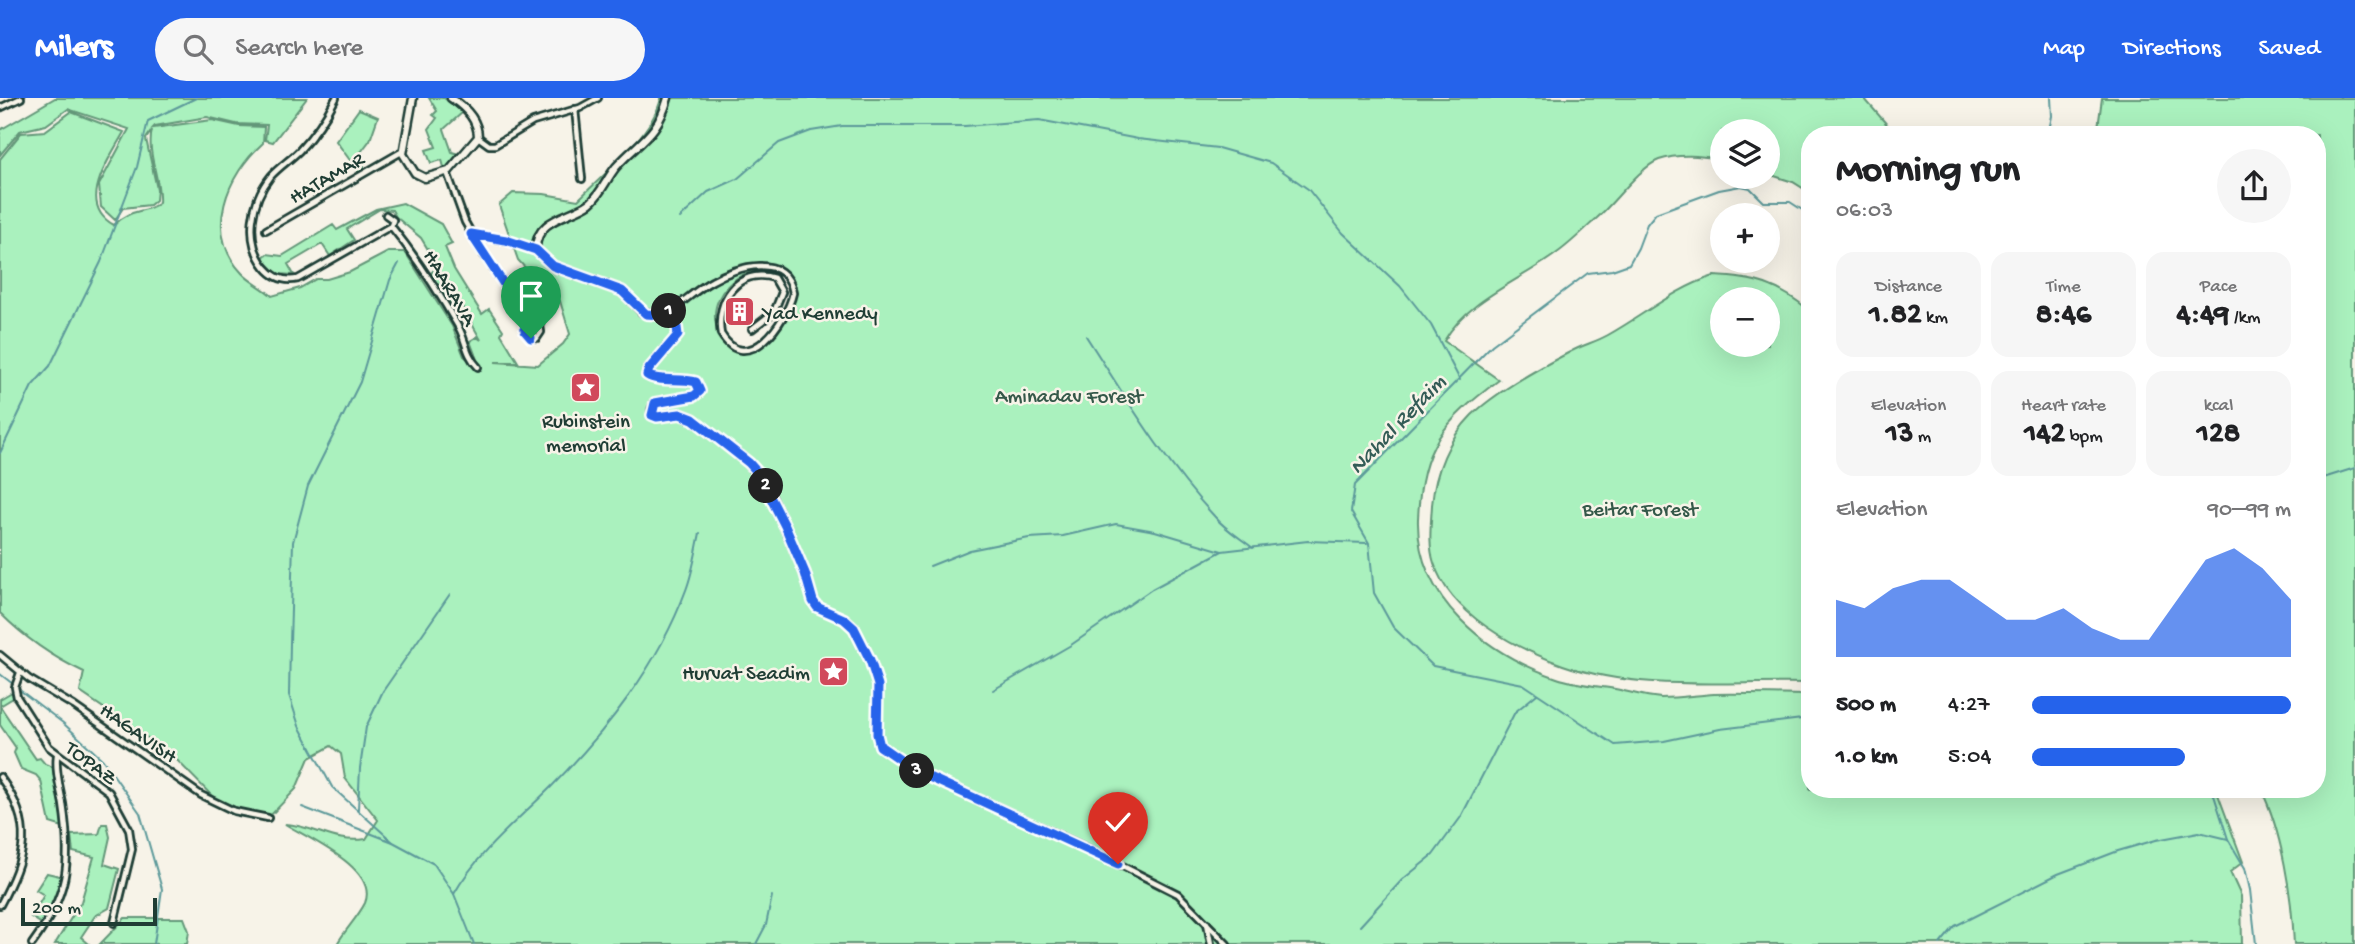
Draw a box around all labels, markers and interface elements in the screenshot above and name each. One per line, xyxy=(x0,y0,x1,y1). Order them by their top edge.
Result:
search box xyxy=(155,18,645,81)
text: Milers xyxy=(35,30,113,68)
icon: search xyxy=(179,30,217,68)
text: Search here xyxy=(235,34,363,65)
text: Map xyxy=(2043,35,2085,64)
text: Directions xyxy=(2123,35,2221,64)
text: Saved xyxy=(2259,35,2320,64)
map controls xyxy=(1710,119,1780,357)
button: layers xyxy=(1710,119,1780,189)
street label: HATAMAR xyxy=(286,148,371,212)
button: share xyxy=(2217,149,2291,223)
text: Morning run xyxy=(1836,150,2020,194)
text: 06:03 xyxy=(1836,198,1893,225)
button: + xyxy=(1710,203,1780,273)
street label: HAARAVA xyxy=(416,246,481,333)
pin xyxy=(501,266,561,338)
text: Distance xyxy=(1875,276,1942,299)
text: Time xyxy=(2046,276,2081,299)
text: Pace xyxy=(2200,276,2237,299)
icon: arrive xyxy=(512,277,550,315)
button: − xyxy=(1710,287,1780,357)
pin: 1 xyxy=(652,294,686,328)
building icon: Yad Kennedy xyxy=(723,295,757,329)
text: 1 xyxy=(665,299,672,322)
text: 1.82 xyxy=(1869,299,1922,334)
text: 8:46 xyxy=(2036,299,2091,334)
text: 4:49 xyxy=(2177,299,2229,334)
place label: Yad Kennedy xyxy=(761,303,878,328)
text: km xyxy=(1922,307,1948,330)
text: /km xyxy=(2229,307,2260,330)
water label: Nahal Refaim xyxy=(1344,369,1453,481)
place icon: Rubinstein memorial xyxy=(569,371,603,405)
park label: Aminadav Forest xyxy=(995,386,1145,411)
text: Elevation xyxy=(1871,395,1946,418)
text: Heart rate xyxy=(2021,395,2106,418)
text: kcal xyxy=(2204,395,2233,418)
place label: Rubinstein memorial xyxy=(542,411,630,460)
text: 13 xyxy=(1886,418,1913,453)
text: 142 xyxy=(2024,418,2065,453)
text: 128 xyxy=(2197,418,2240,453)
text: m xyxy=(1913,426,1931,449)
text: bpm xyxy=(2065,426,2103,449)
pin: 2 xyxy=(748,468,784,504)
text: 2 xyxy=(761,474,770,497)
text: Elevation xyxy=(1836,497,1927,524)
text: 90–99 m xyxy=(2208,497,2291,524)
park label: Beitar Forest xyxy=(1582,499,1700,524)
place icon: Hurvat Seadim xyxy=(816,655,850,689)
place label: Hurvat Seadim xyxy=(682,663,810,688)
text: 500 m xyxy=(1836,692,1896,719)
text: 4:27 xyxy=(1948,692,1989,719)
street label: HAGAVISH xyxy=(94,699,181,771)
street label: TOPAZ xyxy=(58,737,121,793)
text: 1.0 km xyxy=(1836,744,1898,771)
text: 5:04 xyxy=(1948,744,1991,771)
pin: 3 xyxy=(900,754,934,788)
text: 3 xyxy=(912,759,921,782)
pin xyxy=(1088,792,1148,864)
icon: check xyxy=(1099,803,1137,841)
scale bar xyxy=(21,895,158,927)
text: 200 m xyxy=(32,898,81,921)

